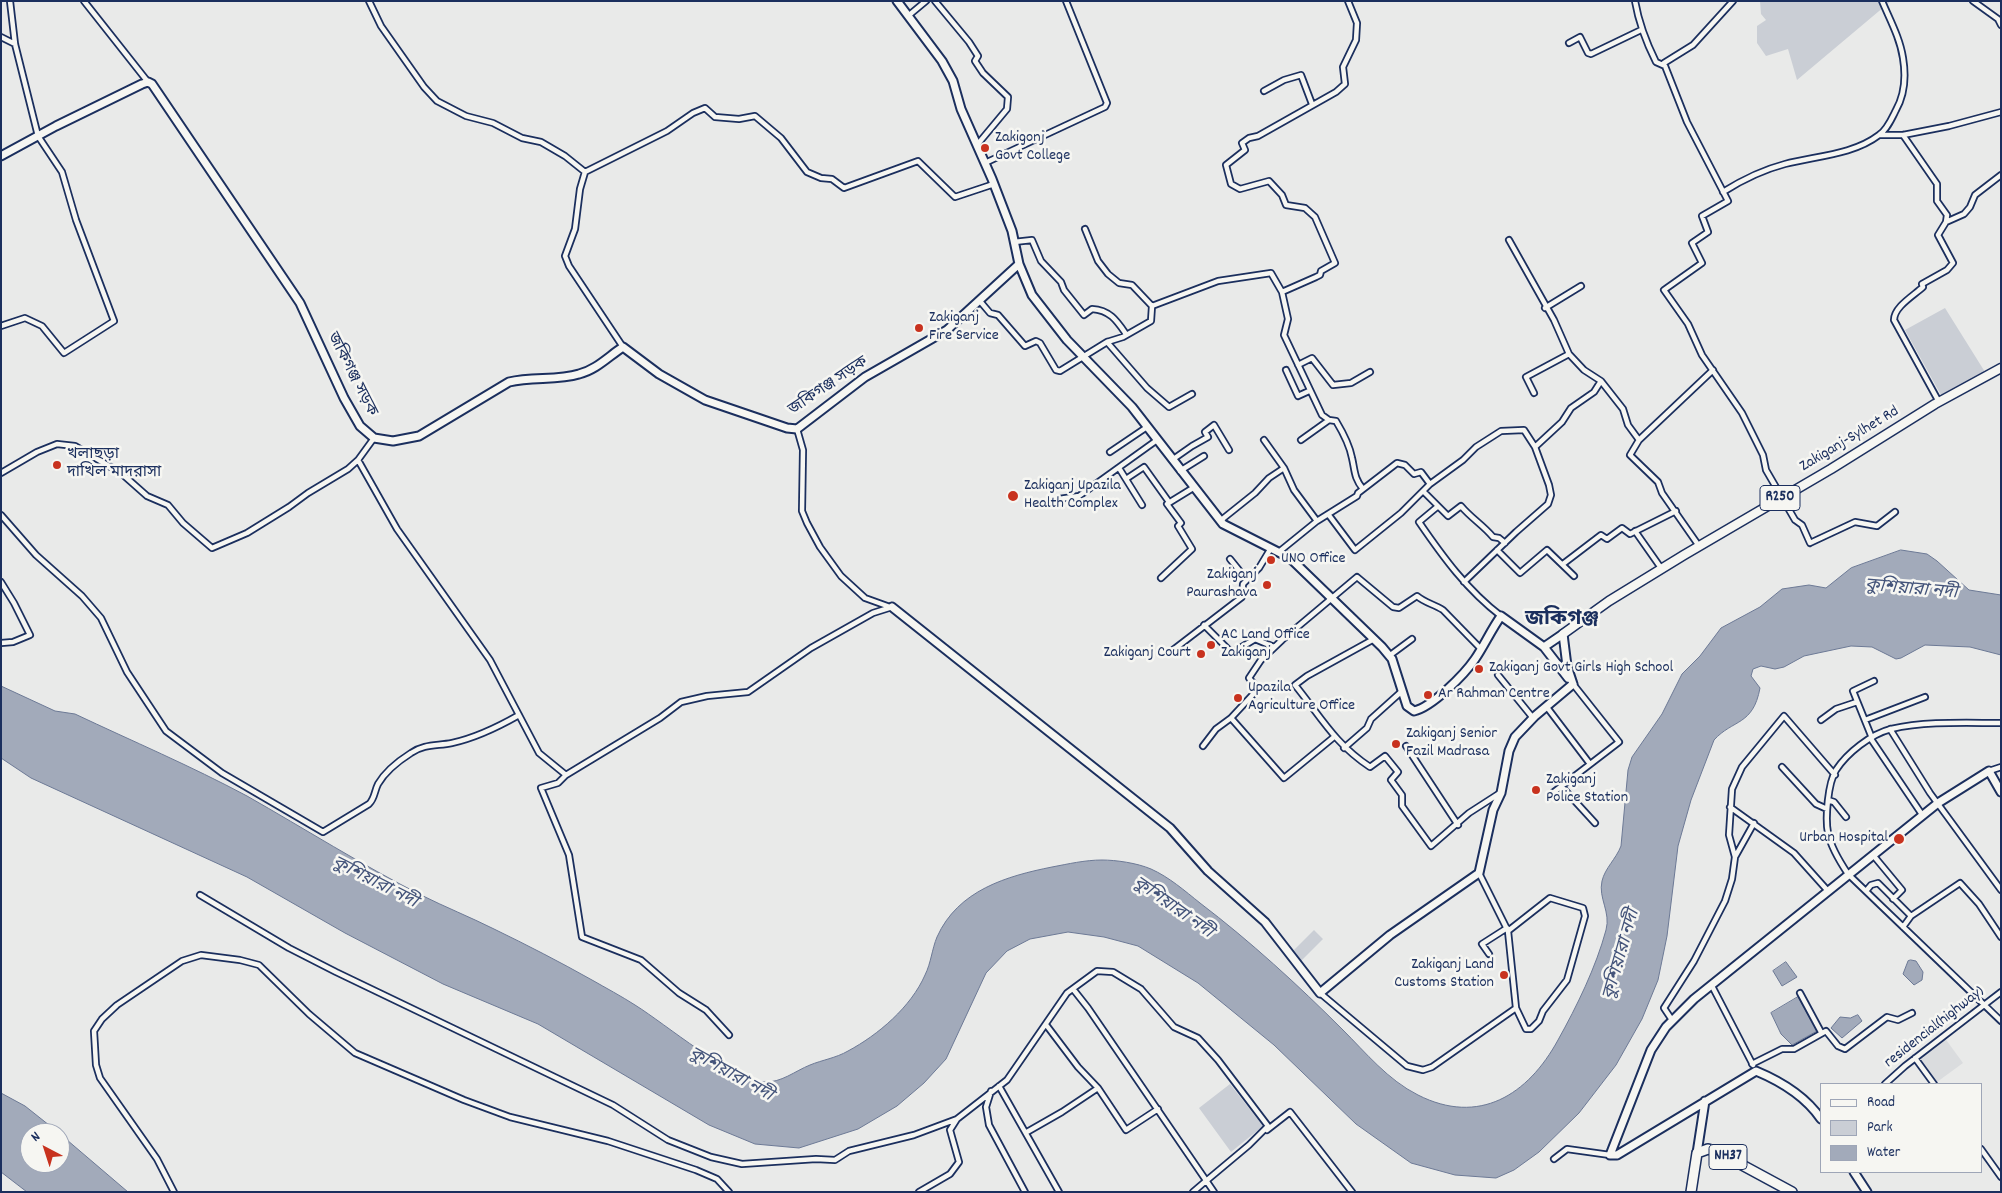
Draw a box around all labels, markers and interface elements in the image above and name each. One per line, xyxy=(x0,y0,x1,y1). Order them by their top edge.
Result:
place label: Zakigonj Govt College xyxy=(995,129,1070,167)
marker: Zakigonj Govt College xyxy=(979,142,991,154)
place label: Zakiganj Fire Service xyxy=(929,309,999,347)
marker: Zakiganj Fire Service xyxy=(913,322,925,334)
street label: জকিগঞ্জ সড়ক xyxy=(322,330,380,420)
street label: জকিগঞ্জ সড়ক xyxy=(786,353,872,421)
street label: Zakiganj-Sylhet Rd xyxy=(1797,403,1903,477)
place label: খলাছড়া দাখিল মাদরাসা xyxy=(67,446,161,484)
marker: খলাছড়া দাখিল মাদরাসা xyxy=(51,459,63,471)
place label: Zakiganj Upazila Health Complex xyxy=(1024,477,1121,515)
road number: R250 xyxy=(1760,486,1800,510)
marker: Zakiganj Upazila Health Complex xyxy=(1006,489,1020,503)
place label: UNO Office xyxy=(1281,550,1345,570)
marker: UNO Office xyxy=(1265,554,1277,566)
place label: Zakiganj Paurashava xyxy=(1186,566,1257,604)
water label: কুশিয়ারা নদী xyxy=(1864,576,1958,606)
marker: Zakiganj Paurashava xyxy=(1261,579,1273,591)
district label: জকিগঞ্জ xyxy=(1525,608,1599,634)
place label: AC Land Office Zakiganj xyxy=(1221,626,1310,664)
marker: AC Land Office Zakiganj xyxy=(1205,639,1217,651)
place label: Zakiganj Court xyxy=(1103,644,1191,664)
marker: Zakiganj Court xyxy=(1195,648,1207,660)
place label: Zakiganj Govt Girls High School xyxy=(1489,659,1673,679)
marker: Zakiganj Govt Girls High School xyxy=(1473,663,1485,675)
place label: Upazila Agriculture Office xyxy=(1248,679,1355,717)
place label: Ar Rahman Centre xyxy=(1438,685,1550,705)
marker: Ar Rahman Centre xyxy=(1422,689,1434,701)
marker: Upazila Agriculture Office xyxy=(1232,692,1244,704)
place label: Zakiganj Senior Fazil Madrasa xyxy=(1406,725,1497,763)
marker: Zakiganj Senior Fazil Madrasa xyxy=(1390,738,1402,750)
place label: Zakiganj Police Station xyxy=(1546,771,1628,809)
marker: Zakiganj Police Station xyxy=(1530,784,1542,796)
place label: Urban Hospital xyxy=(1799,829,1888,849)
marker: Urban Hospital xyxy=(1892,832,1906,846)
water label: কুশিয়ারা নদী xyxy=(328,853,420,915)
water label: কুশিয়ারা নদী xyxy=(1128,874,1216,944)
water label: কুশিয়ারা নদী xyxy=(1600,907,1646,1003)
place label: Zakiganj Land Customs Station xyxy=(1394,956,1494,994)
marker: Zakiganj Land Customs Station xyxy=(1498,969,1510,981)
street label: residencial(highway) xyxy=(1881,983,1989,1073)
water label: কুশিয়ারা নদী xyxy=(684,1044,776,1108)
legend xyxy=(1820,1083,1982,1173)
text: Road xyxy=(1867,1092,1895,1114)
text: Park xyxy=(1867,1117,1893,1139)
north arrow xyxy=(20,1123,70,1173)
text: N xyxy=(27,1127,45,1147)
text: Water xyxy=(1867,1142,1900,1164)
road number: NH37 xyxy=(1709,1144,1747,1170)

